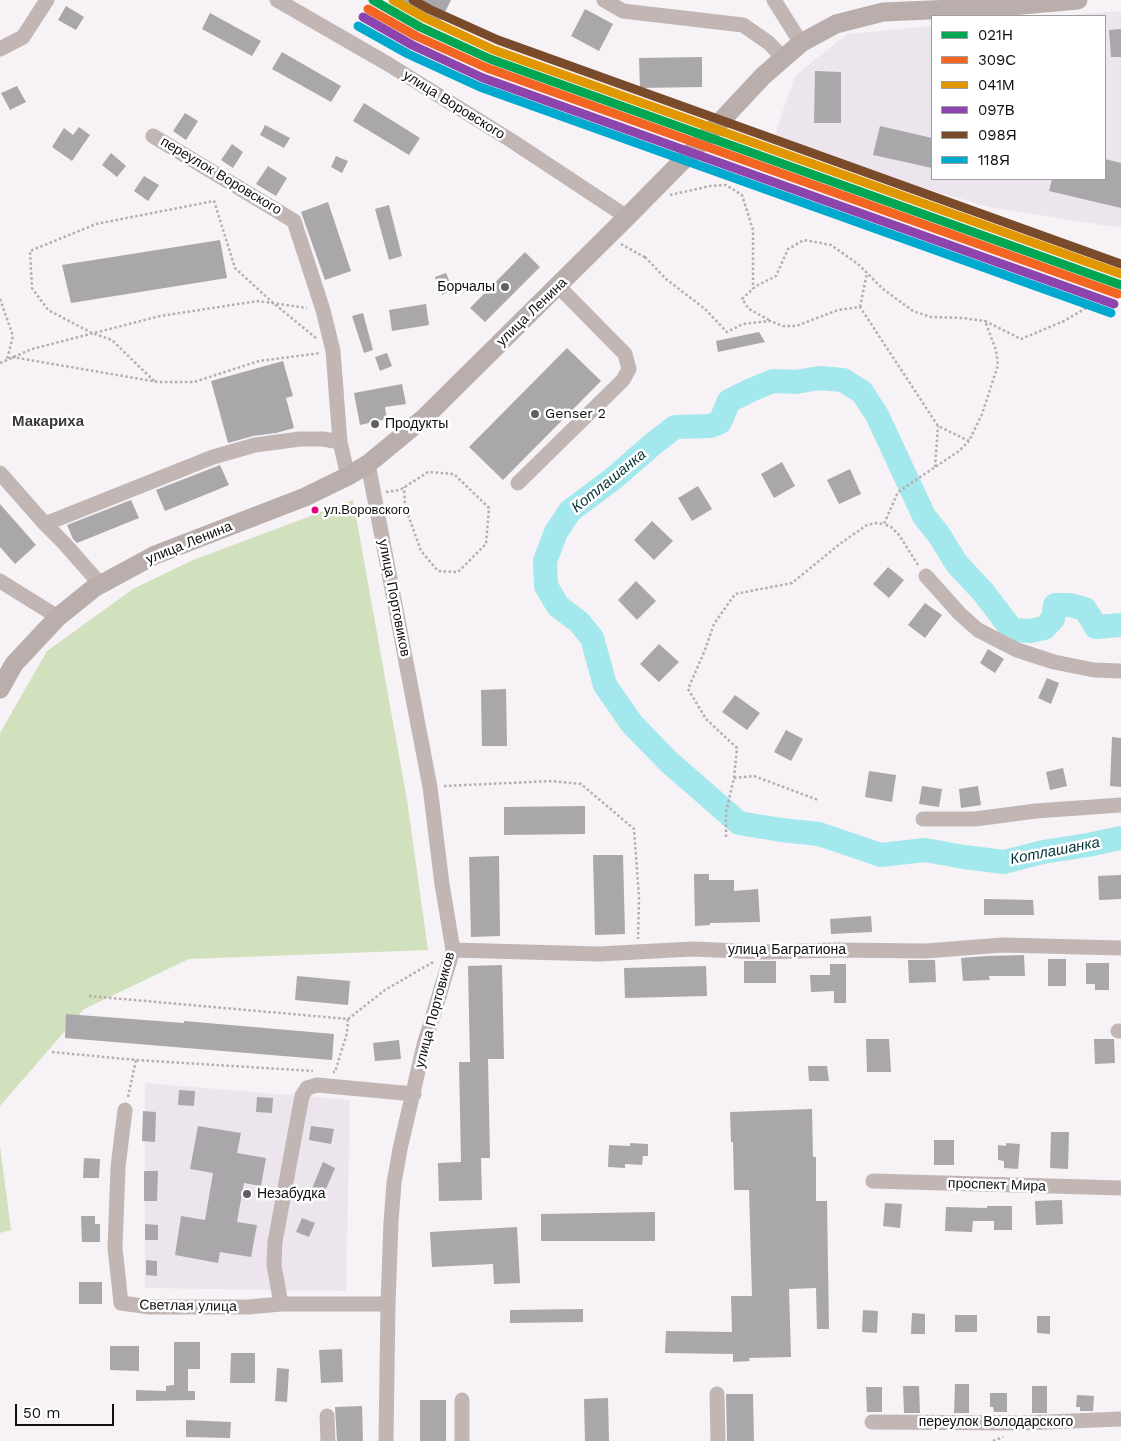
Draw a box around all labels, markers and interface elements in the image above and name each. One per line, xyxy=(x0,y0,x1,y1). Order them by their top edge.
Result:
legend xyxy=(931,15,1106,180)
text: 021Н xyxy=(978,26,1013,44)
text: 309С xyxy=(978,51,1016,69)
street label: улица Воровского xyxy=(400,67,508,143)
text: 041М xyxy=(978,76,1015,94)
text: 097В xyxy=(978,101,1015,119)
text: 098Я xyxy=(978,126,1017,144)
street label: переулок Воровского xyxy=(157,133,285,219)
text: 118Я xyxy=(978,151,1010,169)
street label: улица Ленина xyxy=(493,274,571,350)
place label: Борчалы xyxy=(437,279,495,295)
marker: Борчалы xyxy=(499,281,511,293)
place label: Genser 2 xyxy=(545,406,606,422)
marker: Genser 2 xyxy=(529,408,541,420)
district label: Макариха xyxy=(12,413,84,431)
place label: Продукты xyxy=(385,416,448,432)
marker: Продукты xyxy=(369,418,381,430)
water label: Котлашанка xyxy=(568,445,650,517)
place label: ул.Воровского xyxy=(324,502,410,518)
marker: ул.Воровского xyxy=(310,505,320,515)
street label: улица Ленина xyxy=(144,518,234,568)
street label: улица Портовиков xyxy=(374,538,414,658)
water label: Котлашанка xyxy=(1009,834,1101,868)
street label: улица Багратиона xyxy=(728,942,846,958)
street label: улица Портовиков xyxy=(411,950,459,1070)
street label: проспект Мира xyxy=(948,1175,1046,1195)
place label: Незабудка xyxy=(257,1186,325,1202)
marker: Незабудка xyxy=(241,1188,253,1200)
street label: Светлая улица xyxy=(139,1297,237,1315)
scale bar xyxy=(18,1394,116,1426)
text: 50 m xyxy=(23,1404,60,1422)
street label: переулок Володарского xyxy=(919,1414,1073,1430)

